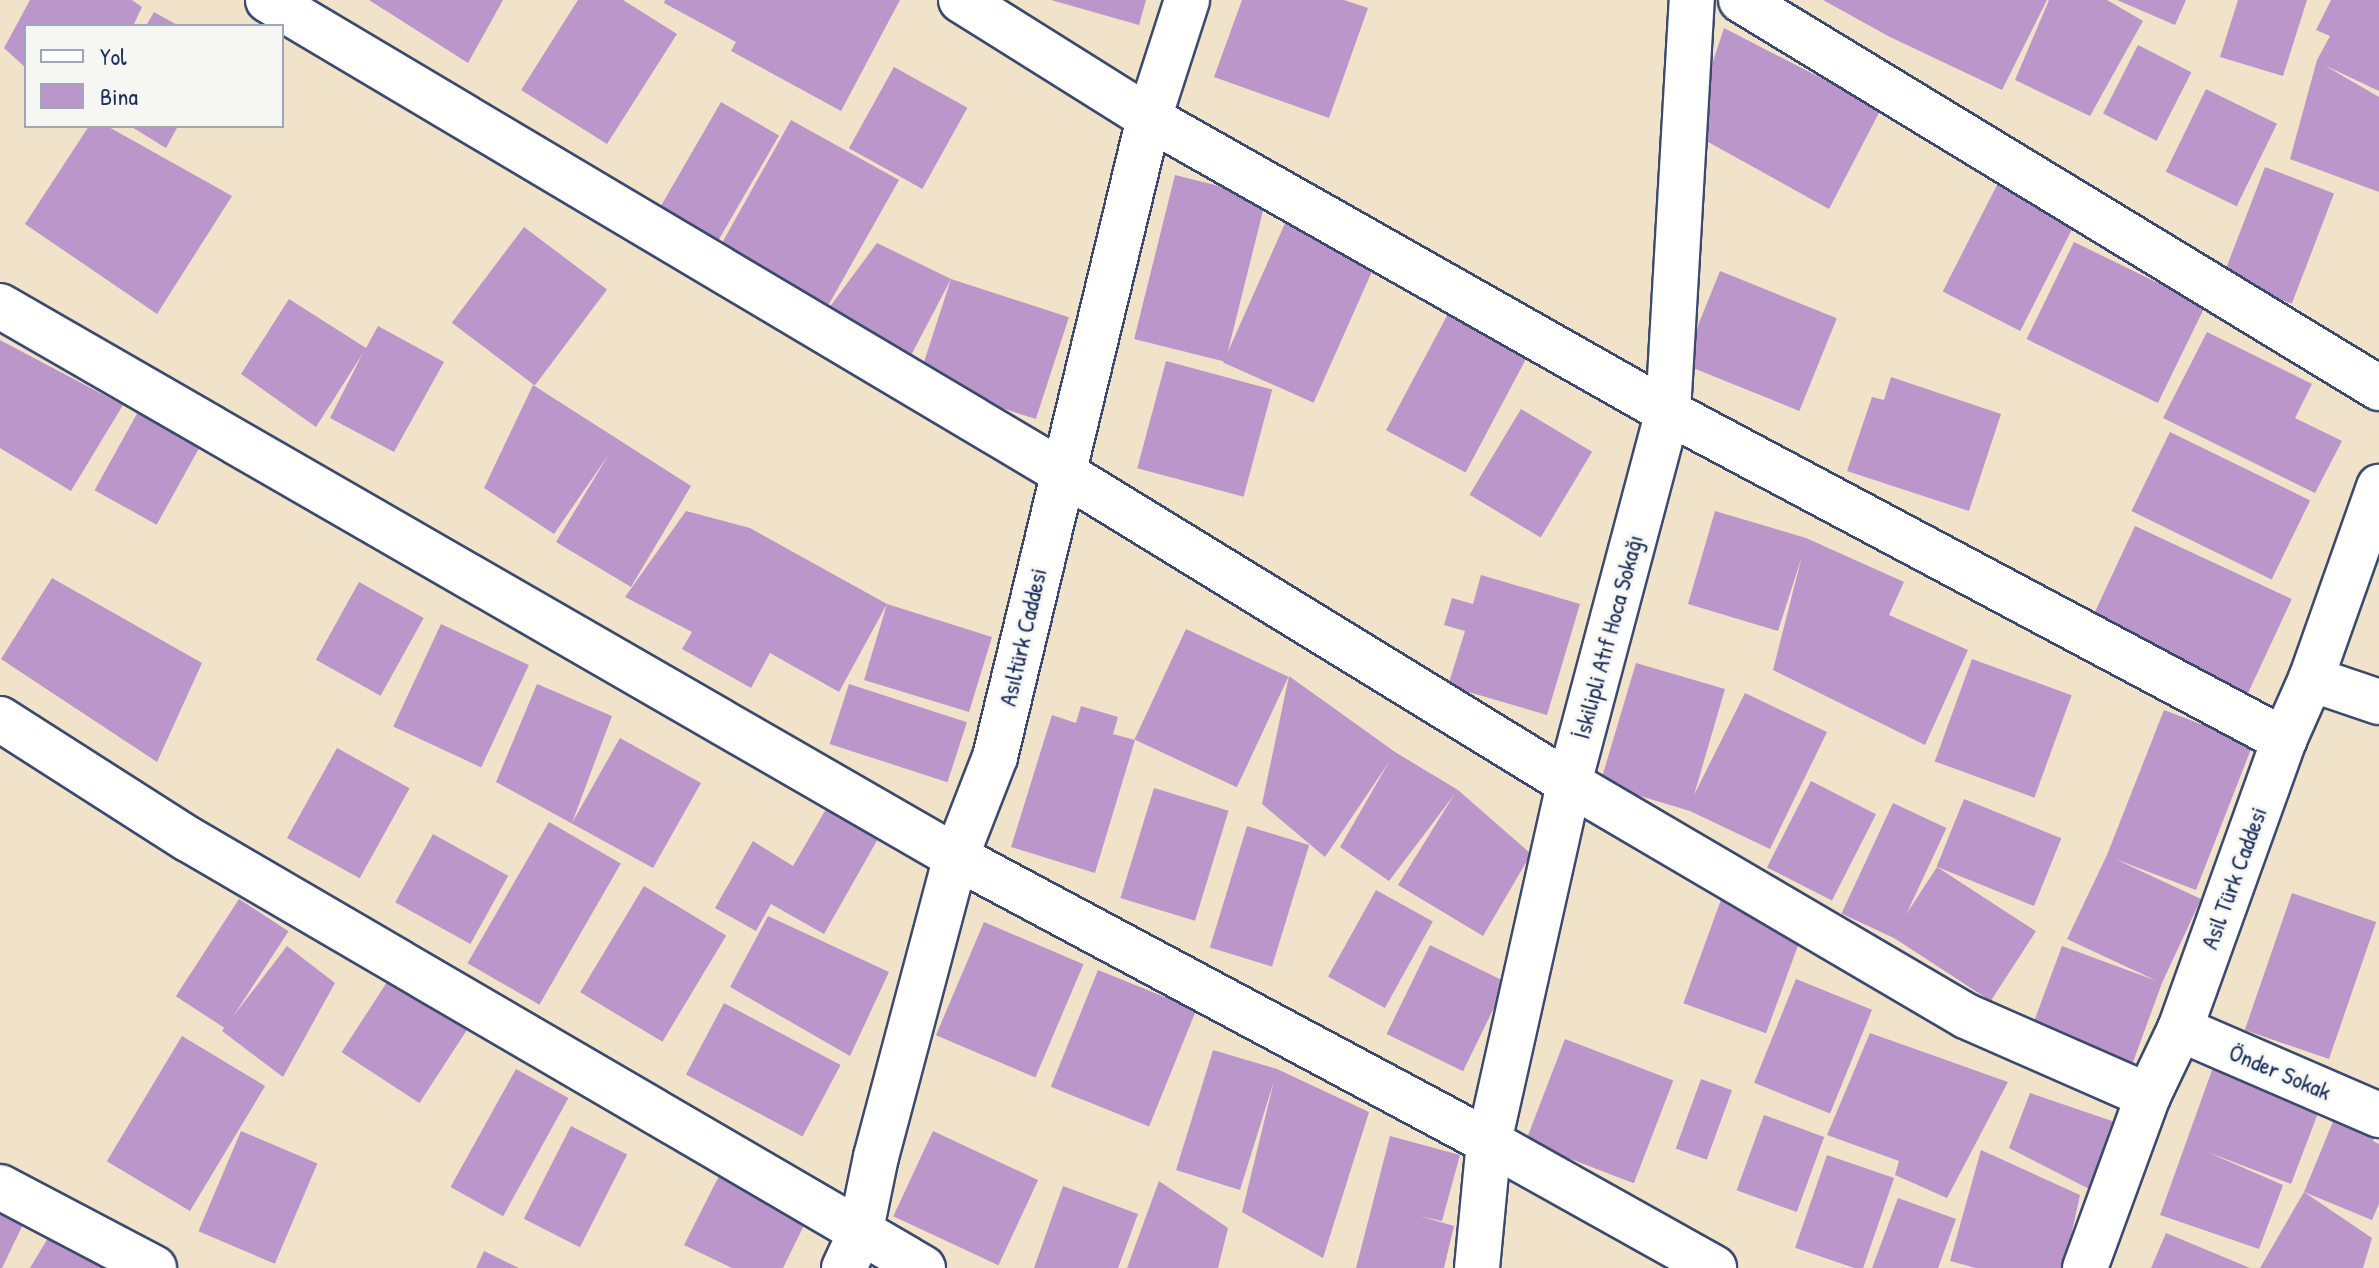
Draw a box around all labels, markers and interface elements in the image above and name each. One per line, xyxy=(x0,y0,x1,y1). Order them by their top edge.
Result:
legend xyxy=(24,24,284,128)
text: Yol xyxy=(100,40,127,72)
text: Bina xyxy=(100,80,138,112)
street label: İskilipli Atıf Hoca Sokağı xyxy=(1567,532,1649,742)
street label: Asıltürk Caddesi xyxy=(993,565,1053,709)
street label: Asil Türk Caddesi xyxy=(2195,803,2273,953)
street label: Önder Sokak xyxy=(2225,1038,2335,1106)

